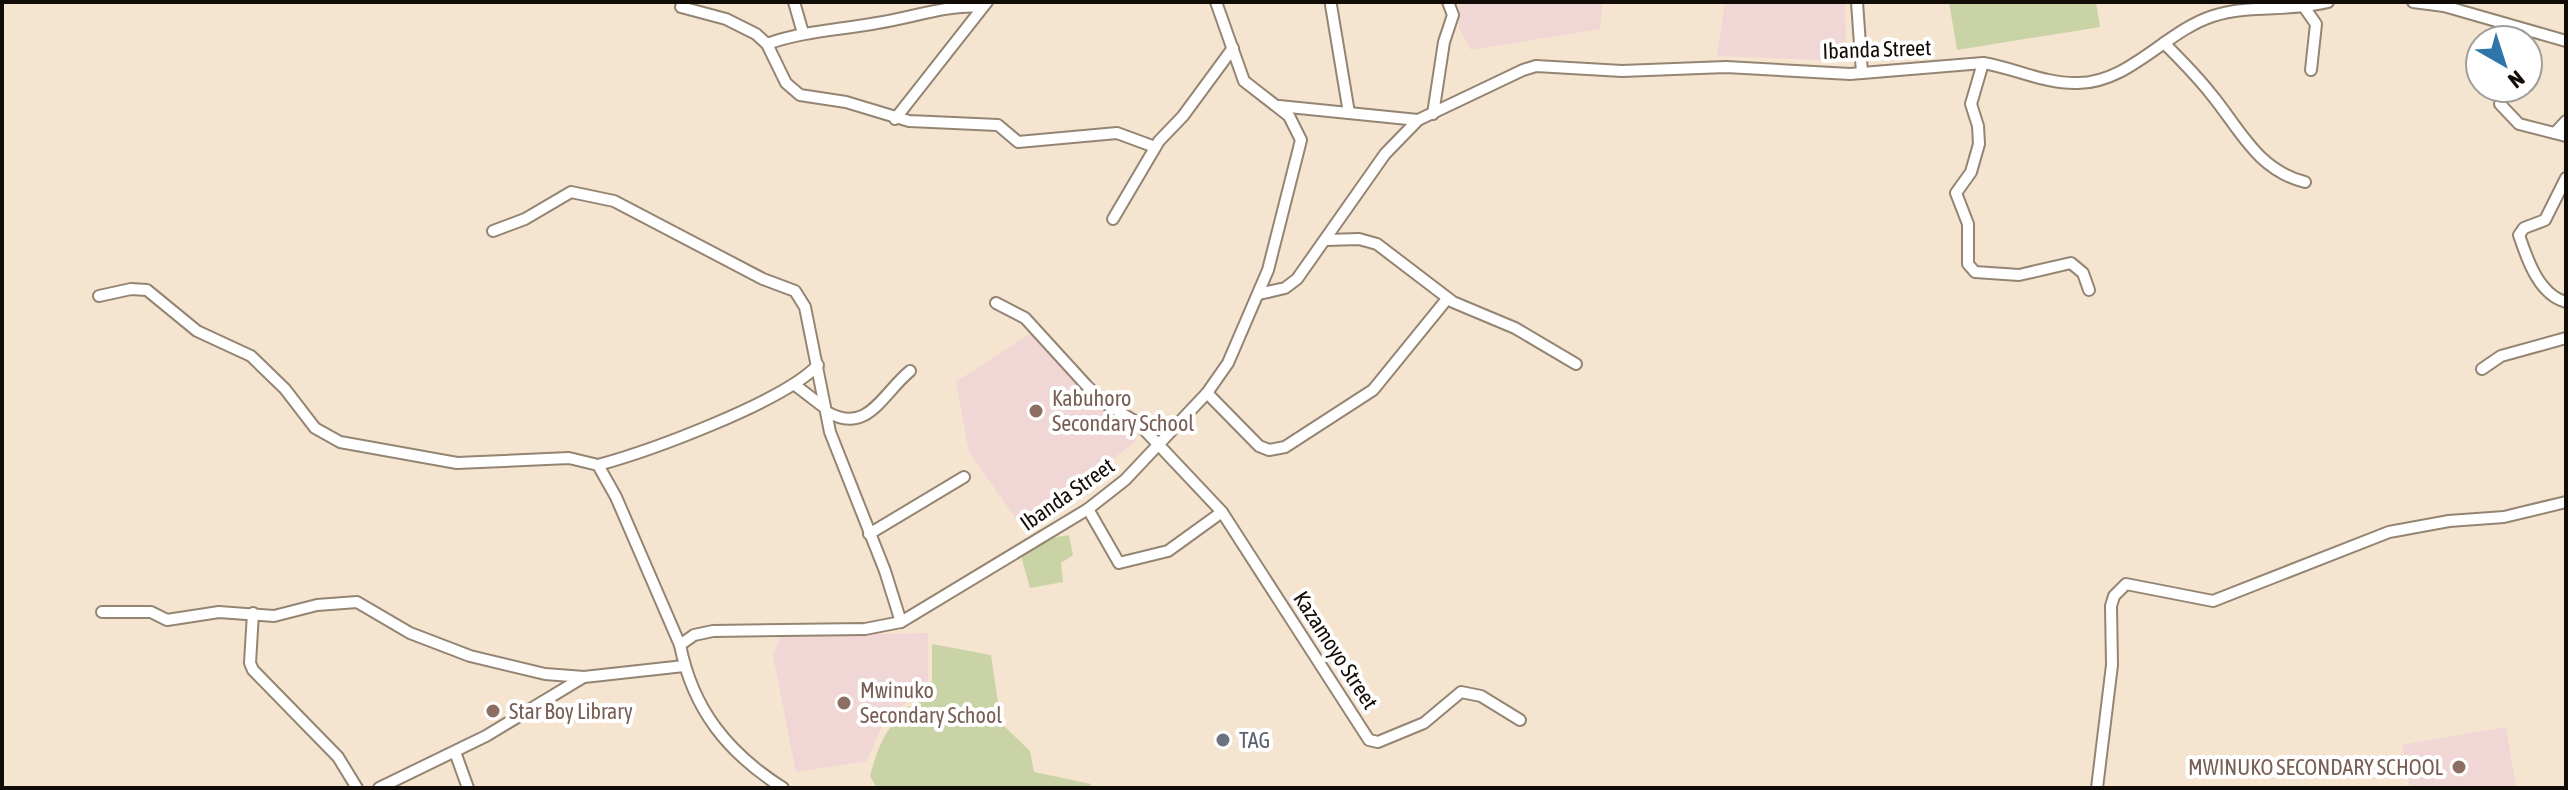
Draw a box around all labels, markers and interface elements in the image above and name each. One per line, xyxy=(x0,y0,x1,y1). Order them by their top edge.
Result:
north arrow xyxy=(2464,24,2544,104)
street label: Ibanda Street xyxy=(1822,34,1932,64)
text: N xyxy=(2503,65,2530,94)
place label: Kabuhoro Secondary School xyxy=(1052,385,1194,436)
marker: Kabuhoro Secondary School xyxy=(1027,402,1045,420)
street label: Ibanda Street xyxy=(1015,452,1119,536)
street label: Kazamoyo Street xyxy=(1288,586,1384,714)
place label: Mwinuko Secondary School xyxy=(860,677,1002,728)
marker: Mwinuko Secondary School xyxy=(835,694,853,712)
place label: Star Boy Library xyxy=(509,698,633,724)
marker: Star Boy Library xyxy=(484,702,502,720)
place label: TAG xyxy=(1239,727,1270,753)
marker: TAG xyxy=(1214,731,1232,749)
place label: MWINUKO SECONDARY SCHOOL xyxy=(2188,754,2443,780)
marker: MWINUKO SECONDARY SCHOOL xyxy=(2450,758,2468,776)

